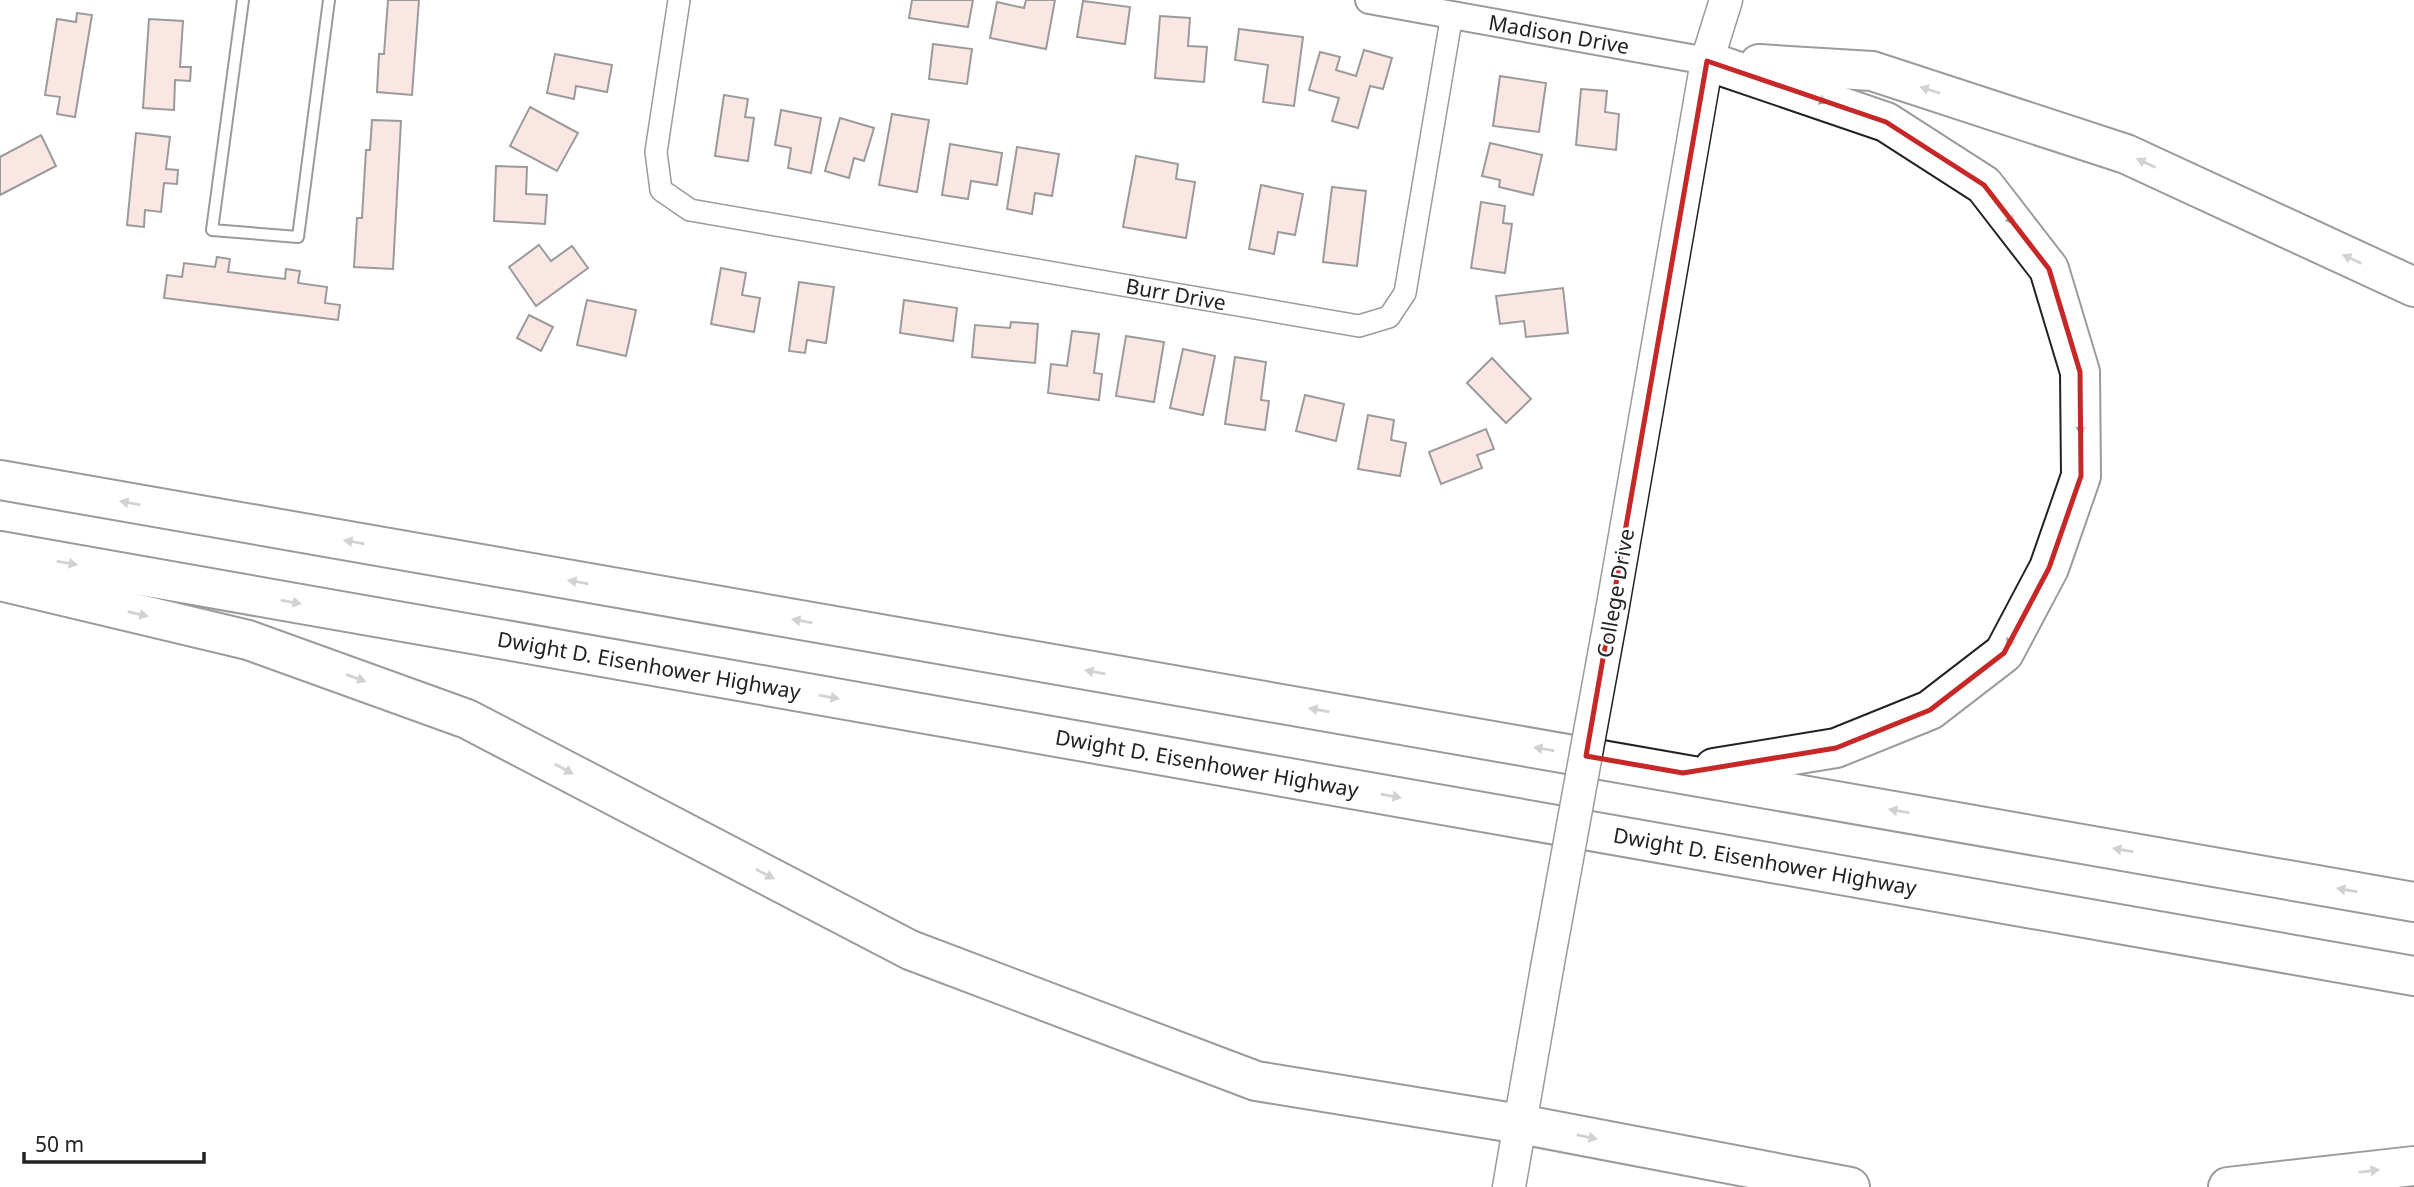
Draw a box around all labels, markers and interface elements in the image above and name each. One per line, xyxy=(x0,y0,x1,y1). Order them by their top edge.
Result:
street label: Madison Drive xyxy=(1487,8,1631,60)
one-way arrow xyxy=(1920,84,1941,95)
one-way arrow xyxy=(1808,94,1829,105)
one-way arrow xyxy=(2135,157,2156,168)
one-way arrow xyxy=(2000,207,2015,225)
one-way arrow xyxy=(2342,253,2362,265)
street label: Burr Drive xyxy=(1124,271,1228,317)
one-way arrow xyxy=(2075,414,2086,436)
one-way arrow xyxy=(119,497,141,508)
street label: College Drive xyxy=(1590,526,1640,660)
one-way arrow xyxy=(343,536,365,547)
one-way arrow xyxy=(56,558,78,569)
one-way arrow xyxy=(567,576,589,587)
one-way arrow xyxy=(280,597,302,608)
one-way arrow xyxy=(127,608,149,619)
one-way arrow xyxy=(791,615,813,626)
street label: Dwight D. Eisenhower Highway xyxy=(495,625,803,706)
one-way arrow xyxy=(2006,628,2017,648)
one-way arrow xyxy=(1084,666,1106,677)
one-way arrow xyxy=(345,673,366,684)
one-way arrow xyxy=(818,692,840,703)
one-way arrow xyxy=(1308,704,1330,715)
street label: Dwight D. Eisenhower Highway xyxy=(1053,723,1361,804)
one-way arrow xyxy=(1533,743,1555,754)
one-way arrow xyxy=(554,763,574,775)
one-way arrow xyxy=(1380,791,1402,802)
one-way arrow xyxy=(1888,805,1910,816)
street label: Dwight D. Eisenhower Highway xyxy=(1611,821,1919,902)
one-way arrow xyxy=(2112,845,2134,856)
one-way arrow xyxy=(756,868,776,880)
one-way arrow xyxy=(2336,884,2358,895)
scale bar xyxy=(24,1120,205,1164)
text: 50 m xyxy=(35,1130,84,1158)
one-way arrow xyxy=(1576,1132,1598,1143)
one-way arrow xyxy=(2358,1165,2380,1176)

